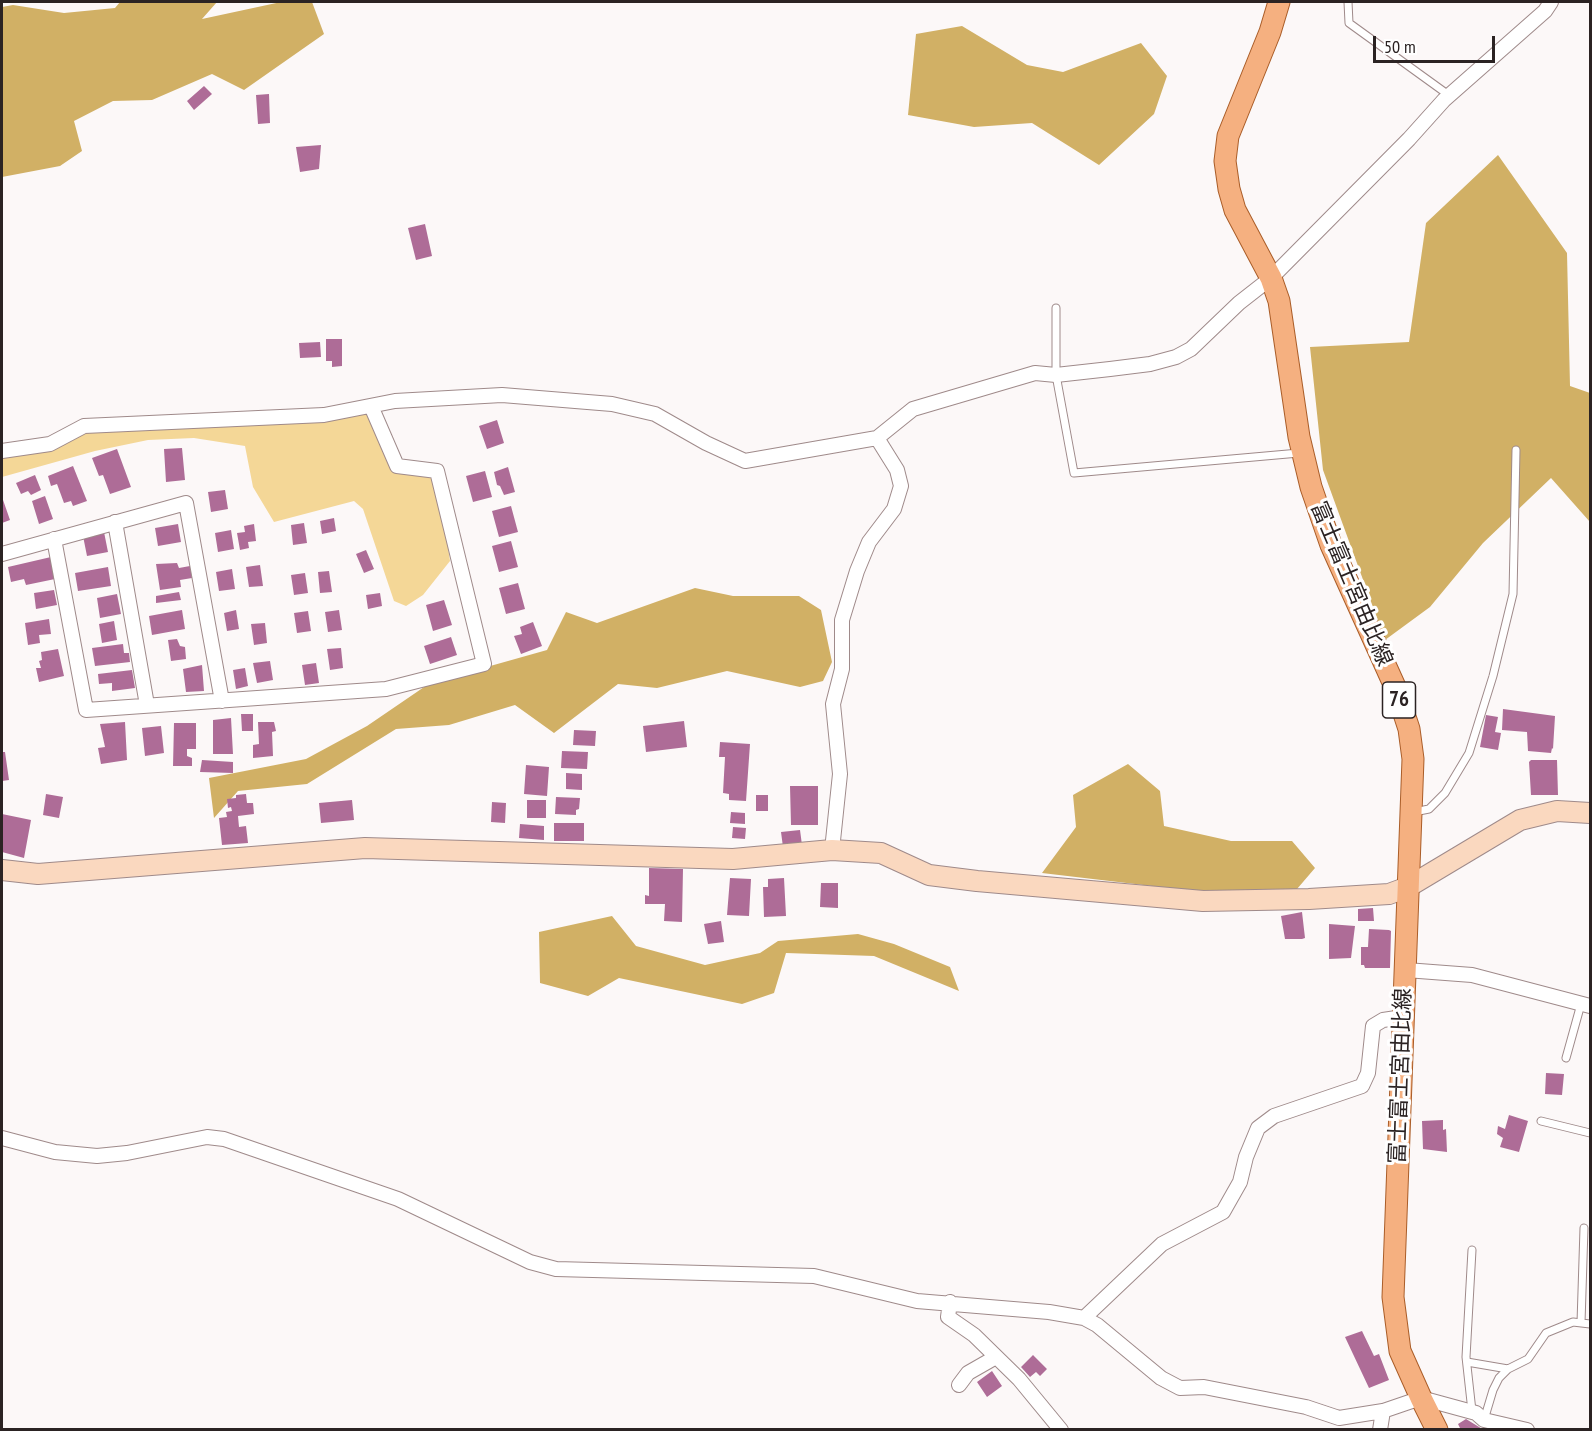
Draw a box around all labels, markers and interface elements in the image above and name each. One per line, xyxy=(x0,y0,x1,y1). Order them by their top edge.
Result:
scale bar xyxy=(1376,24,1498,62)
text: 50 m xyxy=(1384,35,1416,58)
street label: 富士富士宮由比線 xyxy=(1304,498,1398,670)
road number: 76 xyxy=(1382,682,1416,718)
street label: 富士富士宮由比線 xyxy=(1385,988,1417,1164)

